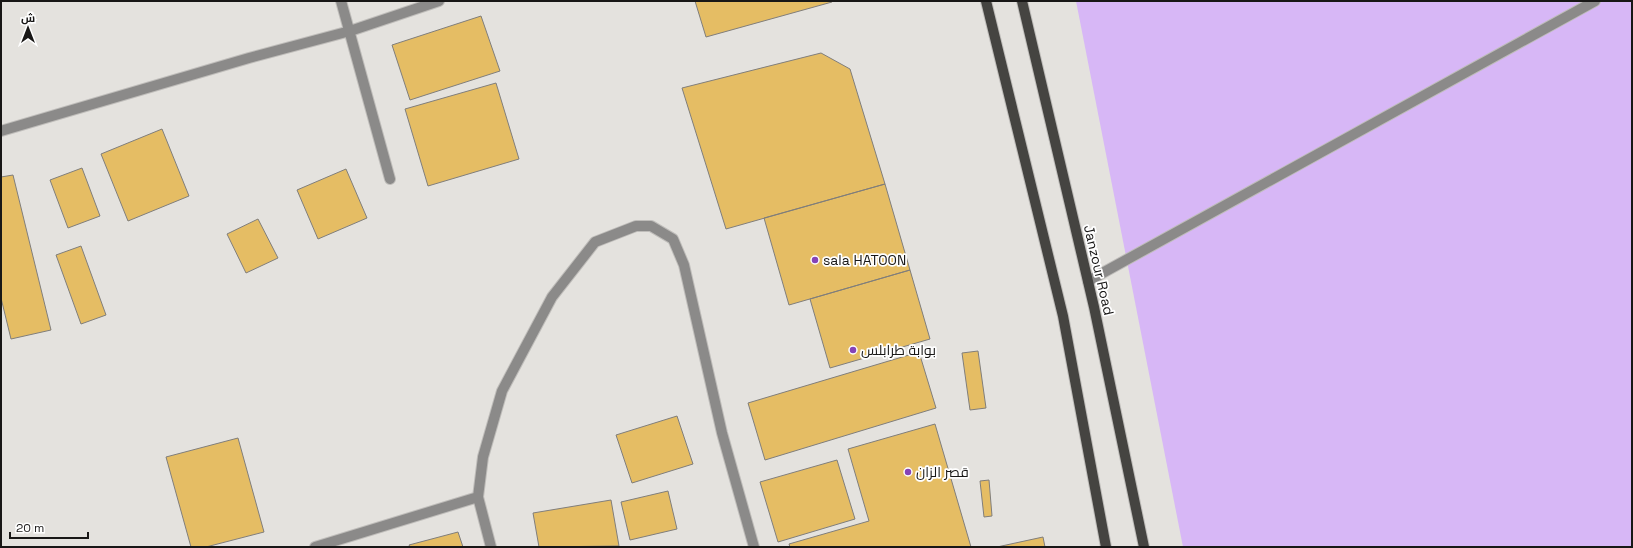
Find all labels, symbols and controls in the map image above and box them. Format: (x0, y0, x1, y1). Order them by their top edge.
north arrow (8, 8, 48, 48)
text: ش (21, 11, 35, 25)
street label: Janzour Road (1080, 223, 1118, 317)
place label: sala HATOON (823, 251, 906, 269)
marker: sala HATOON (810, 255, 820, 265)
place label: بوابة طرابلس (861, 341, 936, 359)
marker: بوابة طرابلس (848, 345, 858, 355)
place label: قصر الزان (916, 463, 969, 481)
marker: قصر الزان (903, 467, 913, 477)
scale bar (10, 514, 88, 540)
text: 20 m (16, 520, 44, 536)

